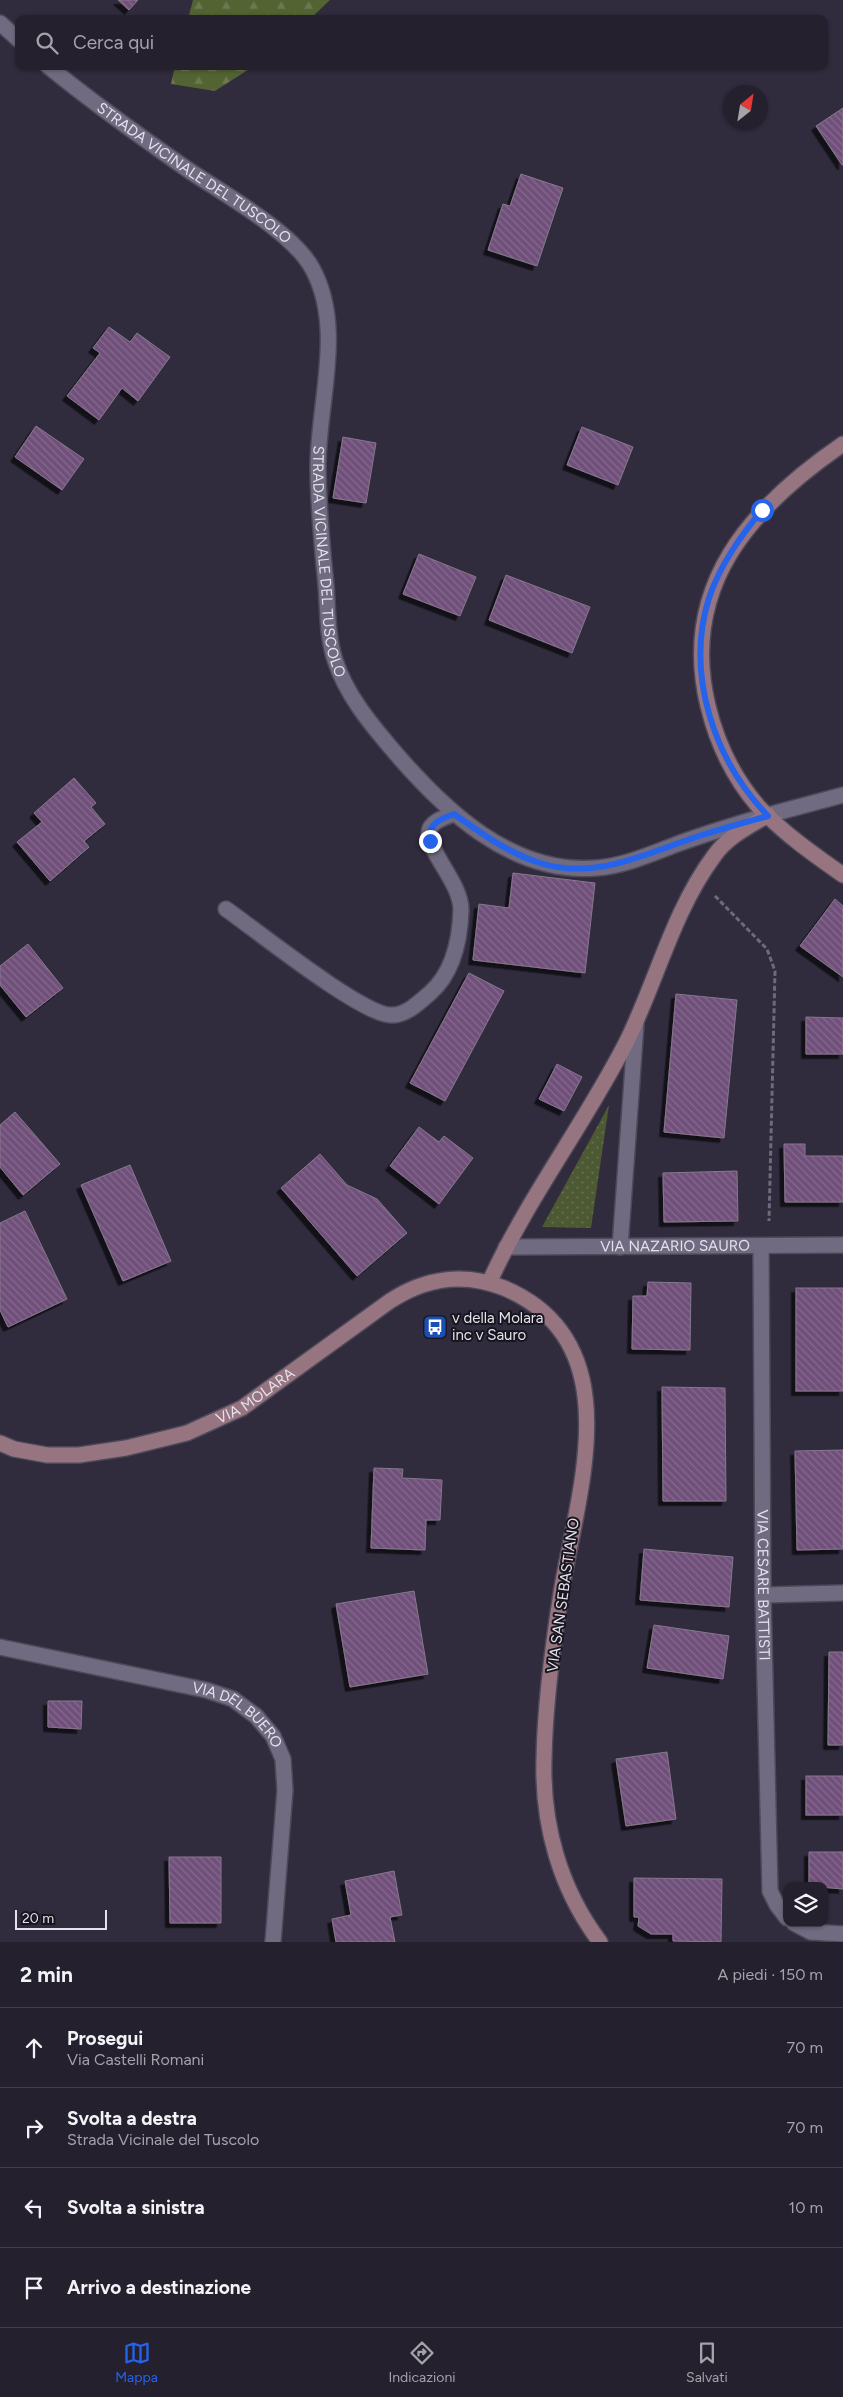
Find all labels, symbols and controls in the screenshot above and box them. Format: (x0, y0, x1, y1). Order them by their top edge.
search box (15, 15, 828, 70)
icon: search (33, 29, 61, 57)
text: Cerca qui (73, 31, 154, 54)
north arrow (723, 85, 768, 130)
street label: STRADA VICINALE DEL TUSCOLO (93, 98, 295, 247)
street label: STRADA VICINALE DEL TUSCOLO (309, 445, 350, 680)
route start (751, 499, 774, 522)
route end (419, 830, 442, 853)
street label: VIA NAZARIO SAURO (600, 1237, 750, 1255)
place label: v della Molara inc v Sauro (452, 1309, 544, 1344)
bus stop icon: v della Molara inc v Sauro (422, 1314, 448, 1340)
street label: VIA MOLARA (213, 1364, 298, 1428)
street label: VIA CESARE BATTISTI (754, 1510, 774, 1661)
street label: VIA SAN SEBASTIANO (543, 1517, 583, 1673)
street label: VIA DEL BUERO (191, 1678, 286, 1750)
map controls (783, 1882, 828, 1927)
button: layers (783, 1882, 828, 1927)
scale bar (15, 1907, 108, 1930)
text: 20 m (22, 1910, 54, 1927)
text: 2 min (20, 1962, 73, 1987)
text: A piedi · 150 m (718, 1965, 823, 1984)
text: Prosegui (67, 2027, 143, 2050)
icon: ahead (20, 2034, 48, 2062)
text: 70 m (787, 2038, 823, 2057)
text: Via Castelli Romani (67, 2050, 204, 2069)
text: Svolta a destra (67, 2107, 197, 2130)
icon: right (20, 2114, 48, 2142)
text: 70 m (787, 2118, 823, 2137)
text: Strada Vicinale del Tuscolo (67, 2130, 259, 2149)
icon: left (20, 2194, 48, 2222)
text: Svolta a sinistra (67, 2196, 205, 2219)
text: 10 m (789, 2198, 823, 2217)
icon: arrive (20, 2274, 48, 2302)
text: Arrivo a destinazione (67, 2276, 251, 2299)
tab: Mappa (115, 2339, 158, 2386)
tab: Indicazioni (388, 2339, 456, 2386)
tab: Salvati (686, 2339, 728, 2386)

